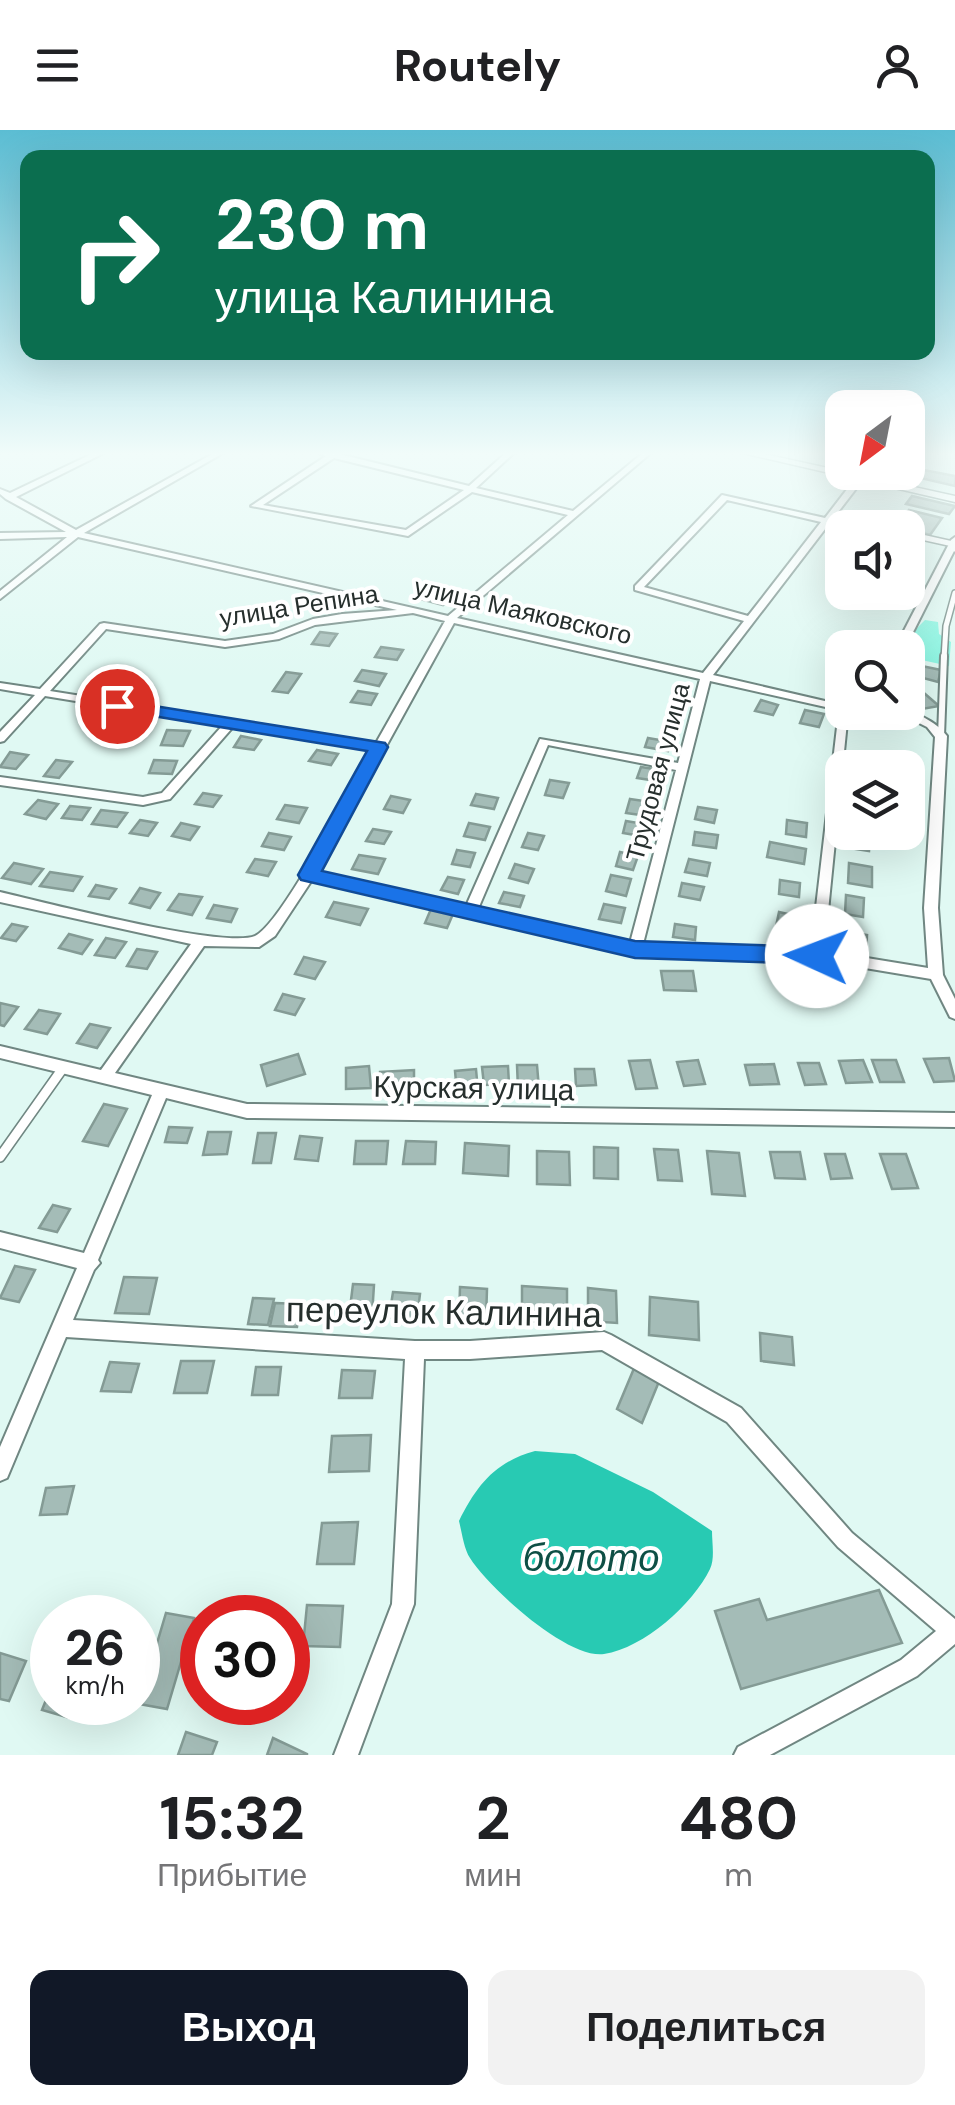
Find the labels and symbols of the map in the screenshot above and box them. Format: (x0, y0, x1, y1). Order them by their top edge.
north arrow (825, 390, 925, 490)
street label: улица Маяковского (411, 570, 635, 652)
street label: улица Репина (217, 577, 381, 635)
pin (75, 664, 160, 749)
street label: Трудовая улица (618, 679, 698, 865)
position arrow (765, 904, 869, 1008)
street label: Курская улица (373, 1067, 575, 1109)
street label: переулок Калинина (286, 1286, 603, 1338)
water label: болото (523, 1533, 659, 1583)
speed limit sign: 30 (180, 1595, 310, 1725)

